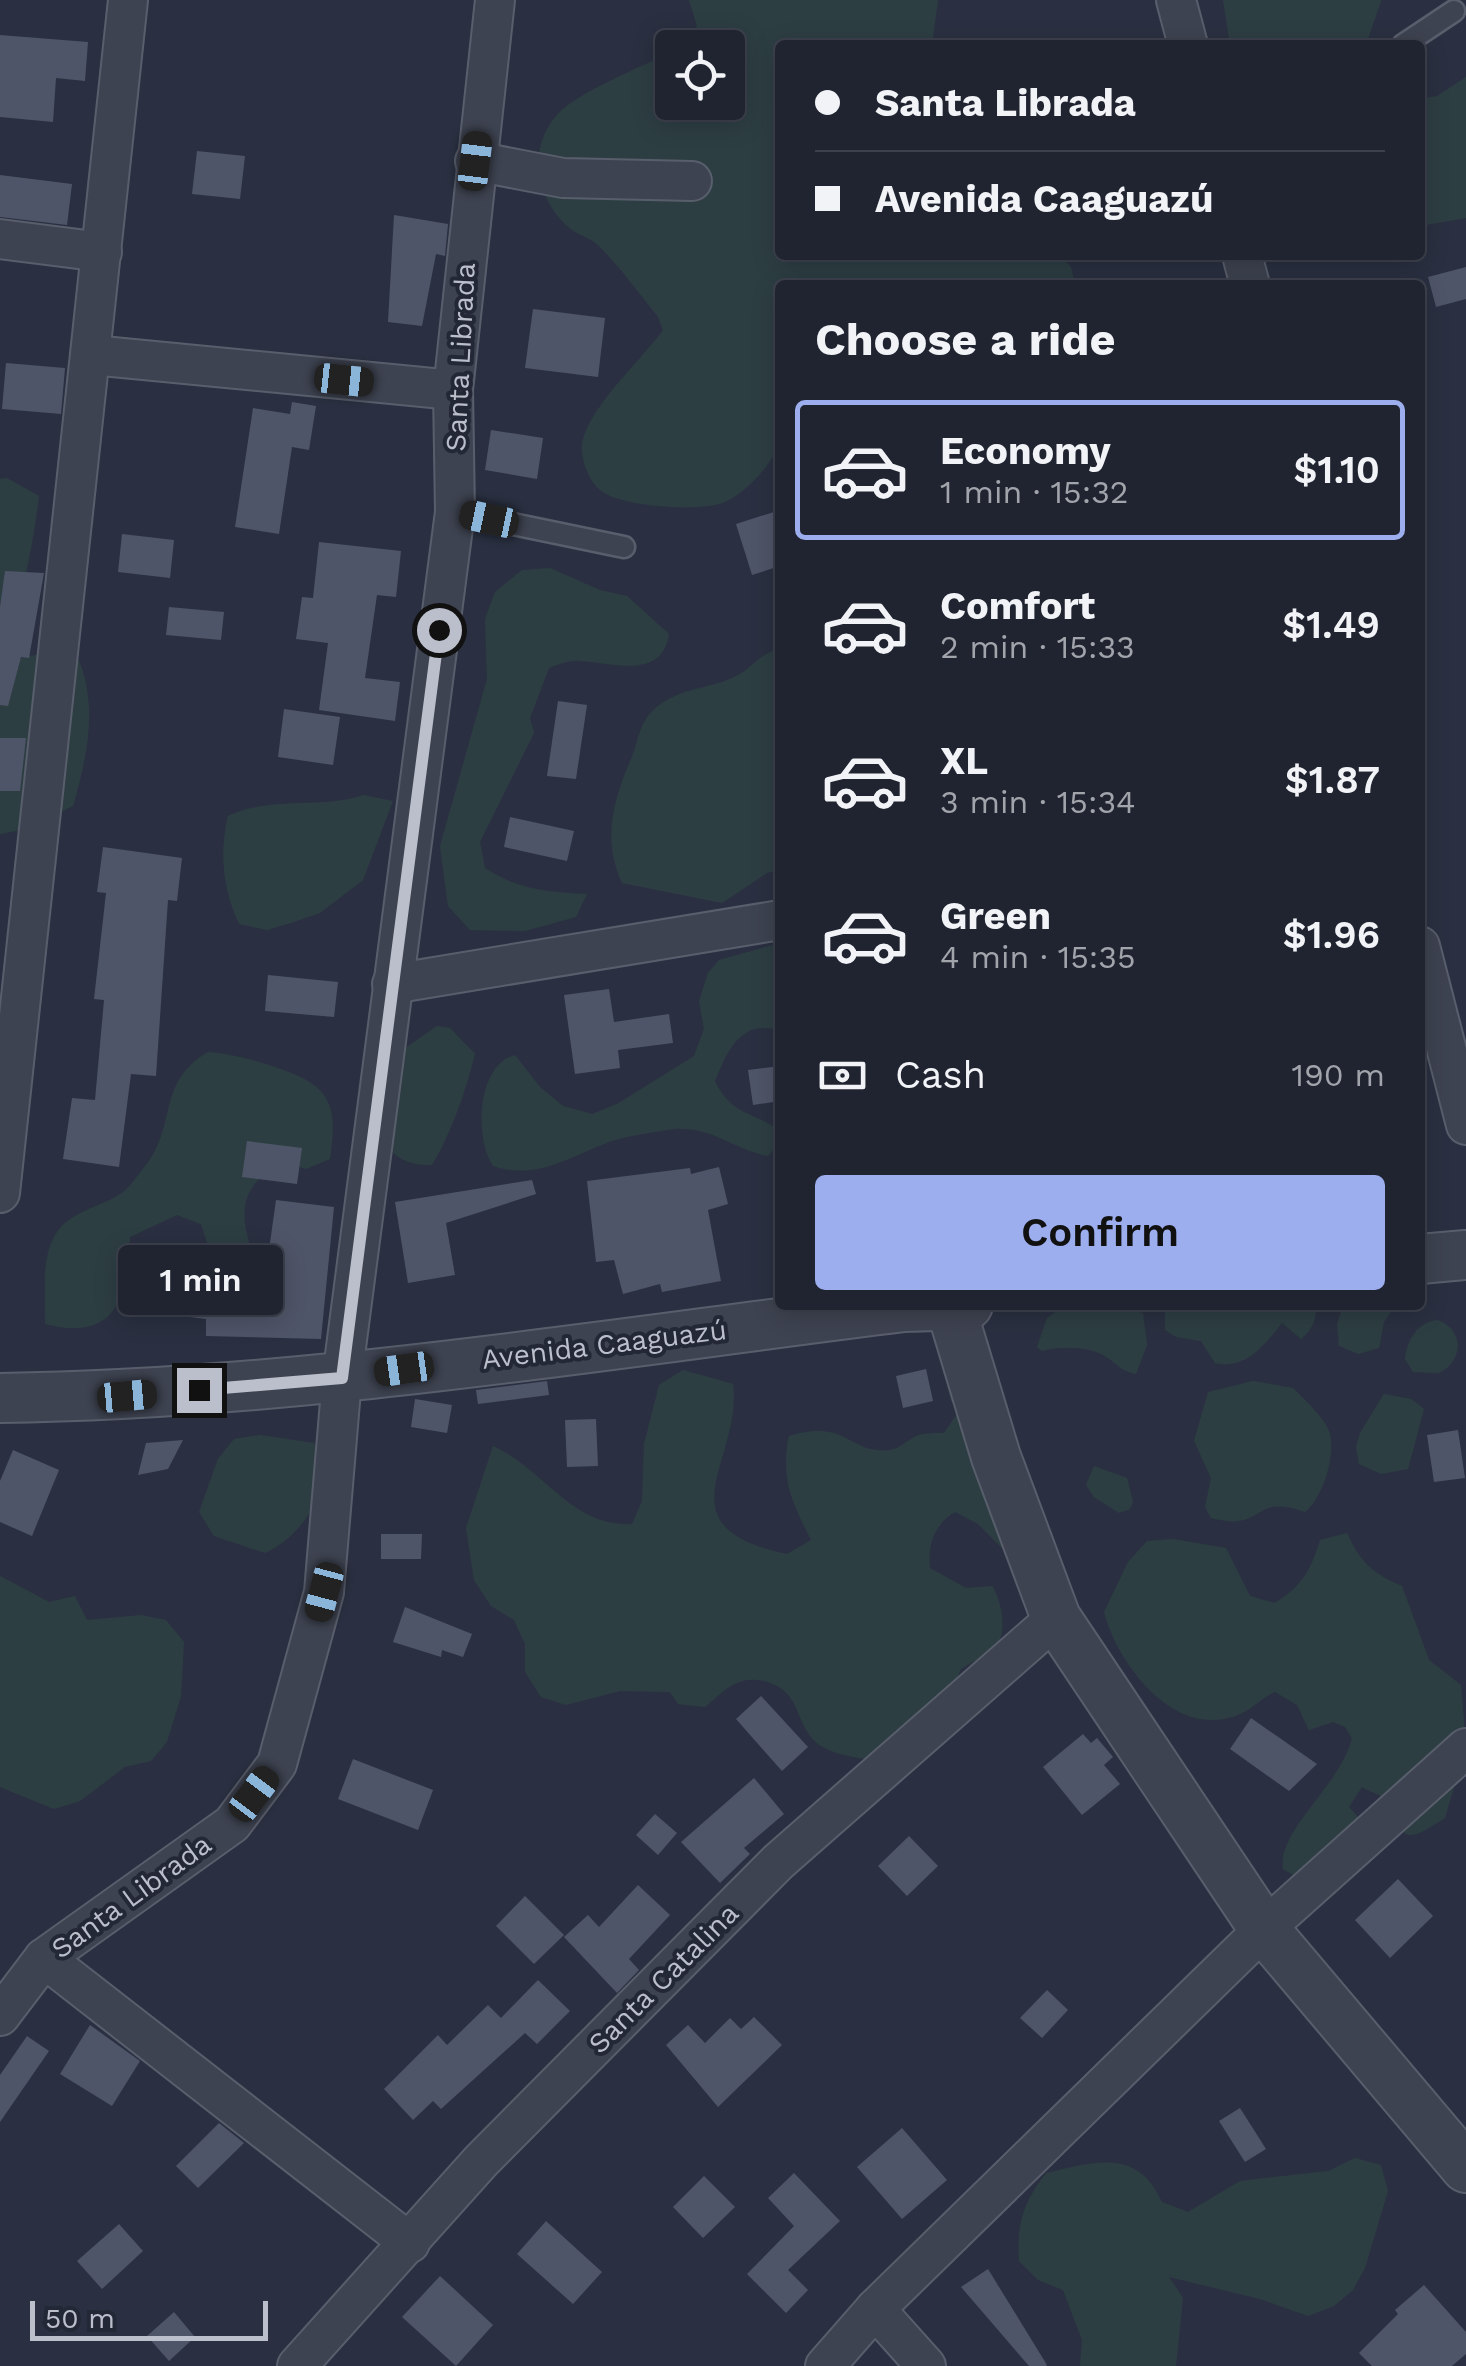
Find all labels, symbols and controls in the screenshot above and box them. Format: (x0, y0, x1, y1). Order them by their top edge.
map controls (655, 30, 745, 120)
button: locate (655, 30, 745, 120)
text: Santa Librada (875, 81, 1136, 125)
car (456, 129, 494, 193)
text: Avenida Caaguazú (875, 177, 1214, 221)
street label: Santa Librada (439, 262, 482, 452)
text: Choose a ride (815, 313, 1115, 366)
car (313, 362, 375, 398)
icon: car (820, 425, 910, 515)
text: Economy (940, 429, 1111, 473)
text: $1.10 (1294, 448, 1380, 492)
text: 1 min · 15:32 (940, 473, 1129, 511)
car (457, 498, 521, 540)
icon: car (820, 580, 910, 670)
text: Comfort (940, 584, 1095, 628)
text: $1.49 (1282, 603, 1380, 647)
route start (417, 608, 462, 653)
text: 2 min · 15:33 (940, 628, 1135, 666)
icon: car (820, 735, 910, 825)
text: XL (940, 739, 988, 783)
text: $1.87 (1285, 758, 1380, 802)
text: 3 min · 15:34 (940, 783, 1136, 821)
icon: car (820, 890, 910, 980)
text: Green (940, 894, 1051, 938)
text: $1.96 (1283, 913, 1380, 957)
text: 4 min · 15:35 (940, 938, 1136, 976)
icon: cash (815, 1048, 870, 1103)
text: Cash (895, 1053, 986, 1097)
text: 190 m (1291, 1056, 1385, 1094)
button: Confirm (815, 1175, 1385, 1290)
callout: 1 min (116, 1245, 282, 1315)
text: 1 min (159, 1261, 242, 1299)
street label: Avenida Caaguazú (480, 1313, 728, 1376)
car (372, 1350, 436, 1388)
route end (177, 1368, 222, 1413)
car (96, 1378, 158, 1414)
car (302, 1559, 346, 1625)
car (224, 1761, 284, 1827)
street label: Santa Librada (45, 1827, 218, 1965)
street label: Santa Catalina (582, 1896, 745, 2060)
scale bar (30, 2296, 268, 2340)
text: 50 m (45, 2302, 115, 2335)

